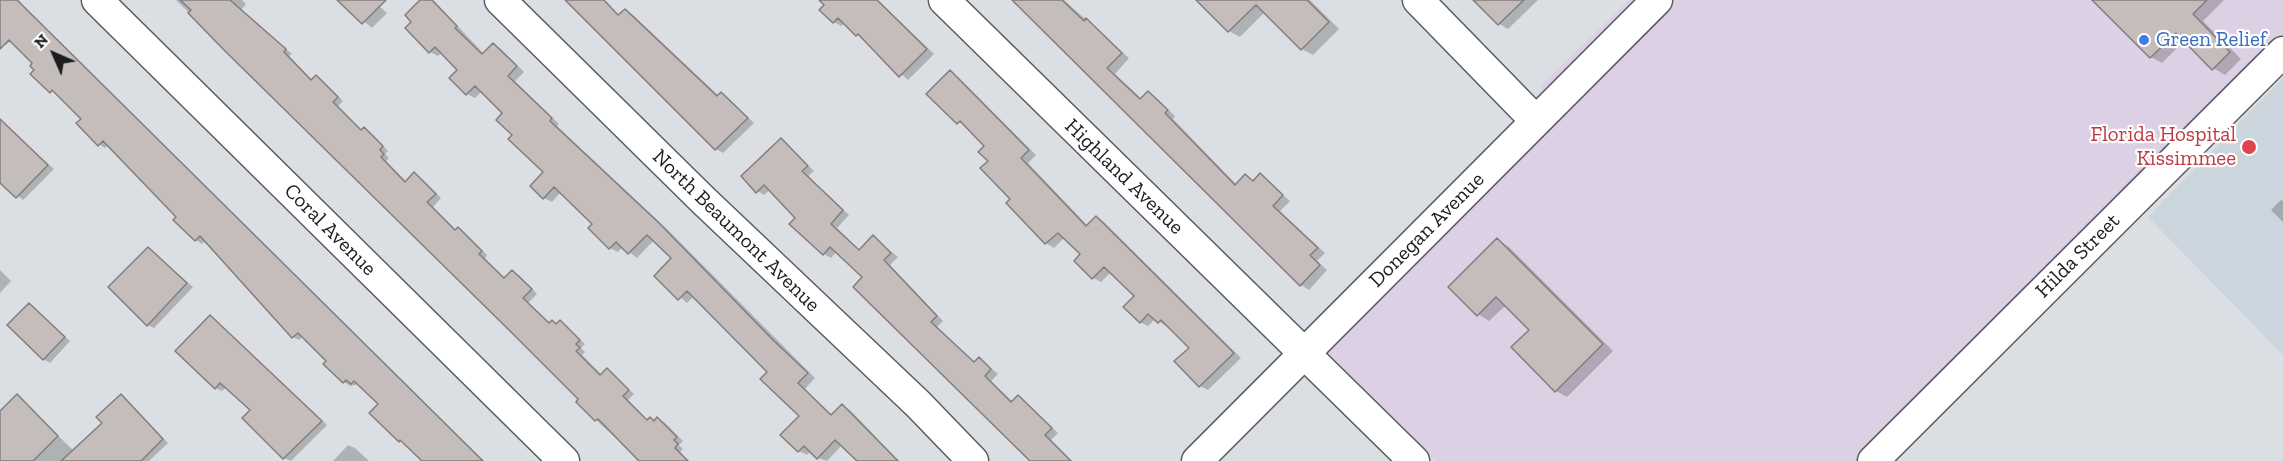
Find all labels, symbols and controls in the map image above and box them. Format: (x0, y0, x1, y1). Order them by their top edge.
north arrow (24, 24, 84, 84)
place label: Green Relief (2156, 27, 2266, 53)
text: N (30, 30, 52, 52)
marker: Green Relief (2137, 33, 2151, 47)
street label: Highland Avenue (1059, 114, 1189, 240)
place label: Florida Hospital Kissimmee (2090, 122, 2236, 172)
marker: Florida Hospital Kissimmee (2240, 138, 2258, 156)
street label: North Beaumont Avenue (647, 144, 825, 318)
street label: Donegan Avenue (1364, 167, 1490, 293)
street label: Coral Avenue (279, 179, 381, 281)
street label: Hilda Street (2031, 209, 2125, 303)

